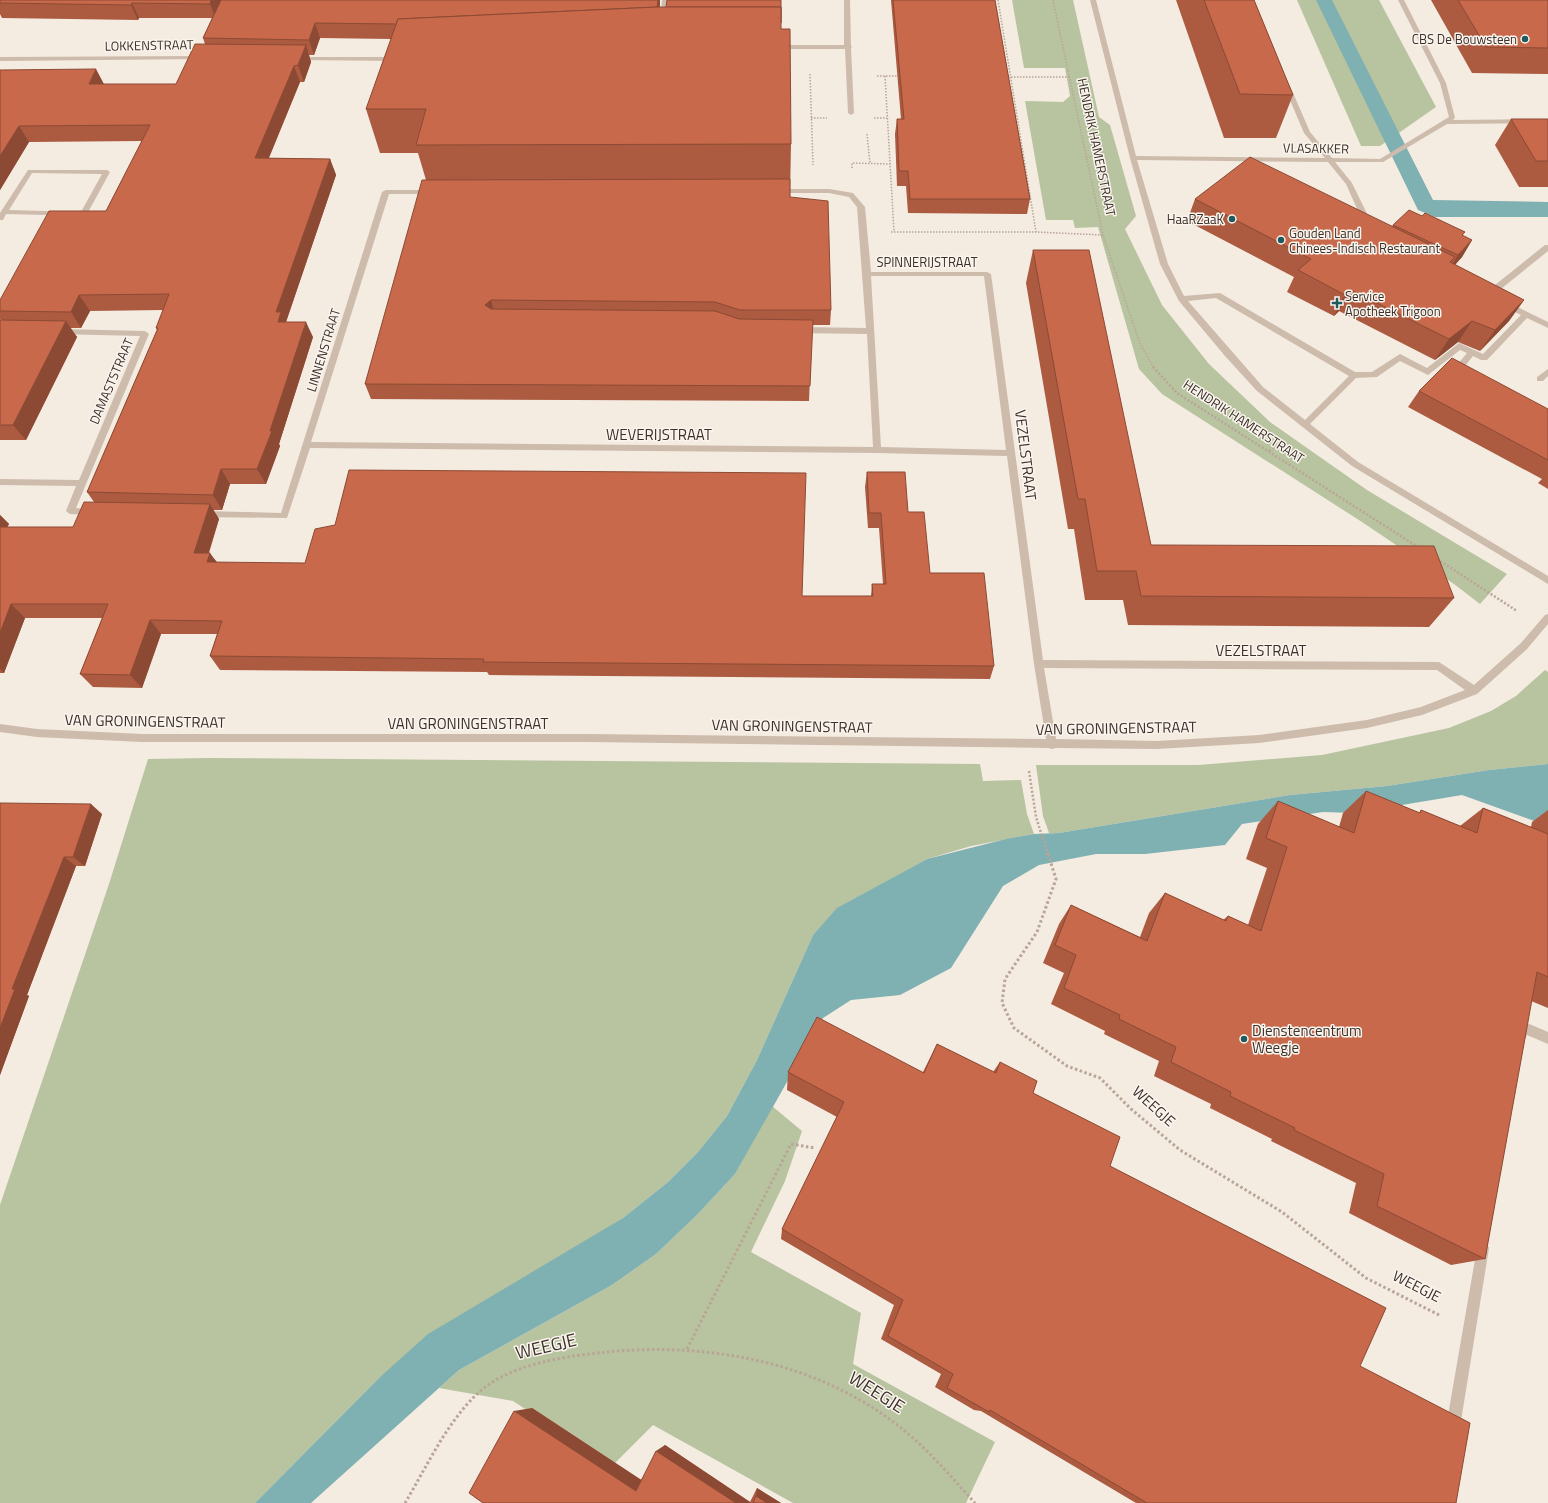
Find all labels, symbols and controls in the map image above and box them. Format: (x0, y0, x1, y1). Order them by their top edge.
place label: CBS De Bouwsteen (1412, 29, 1517, 49)
street label: LOKKENSTRAAT (104, 34, 194, 56)
marker: CBS De Bouwsteen (1520, 34, 1530, 44)
street label: HENDRIK HAMERSTRAAT (1073, 76, 1121, 218)
street label: VLASAKKER (1283, 137, 1349, 159)
place label: HaaRZaaK (1167, 209, 1225, 229)
marker: HaaRZaaK (1227, 214, 1237, 224)
place label: Gouden Land Chinees-Indisch Restaurant (1289, 223, 1441, 258)
marker: Gouden Land Chinees-Indisch Restaurant (1276, 235, 1286, 245)
street label: SPINNERIJSTRAAT (876, 252, 978, 272)
place label: Service Apotheek Trigoon (1345, 286, 1441, 321)
marker: Service Apotheek Trigoon (1332, 298, 1342, 308)
street label: LINNENSTRAAT (301, 306, 345, 394)
street label: DAMASTSTRAAT (84, 335, 138, 427)
street label: HENDRIK HAMERSTRAAT (1180, 374, 1309, 468)
street label: VEZELSTRAAT (1009, 409, 1043, 502)
street label: WEVERIJSTRAAT (606, 423, 712, 446)
street label: VEZELSTRAAT (1216, 639, 1306, 662)
street label: VAN GRONINGENSTRAAT (64, 708, 226, 734)
street label: VAN GRONINGENSTRAAT (388, 712, 549, 735)
street label: VAN GRONINGENSTRAAT (711, 713, 873, 739)
street label: VAN GRONINGENSTRAAT (1035, 715, 1197, 741)
place label: Dienstencentrum Weegje (1252, 1019, 1361, 1059)
marker: Dienstencentrum Weegje (1239, 1034, 1249, 1044)
street label: WEEGJE (1127, 1080, 1181, 1132)
street label: WEEGJE (1389, 1264, 1445, 1308)
street label: WEEGJE (513, 1326, 579, 1366)
street label: WEEGJE (844, 1364, 910, 1420)

